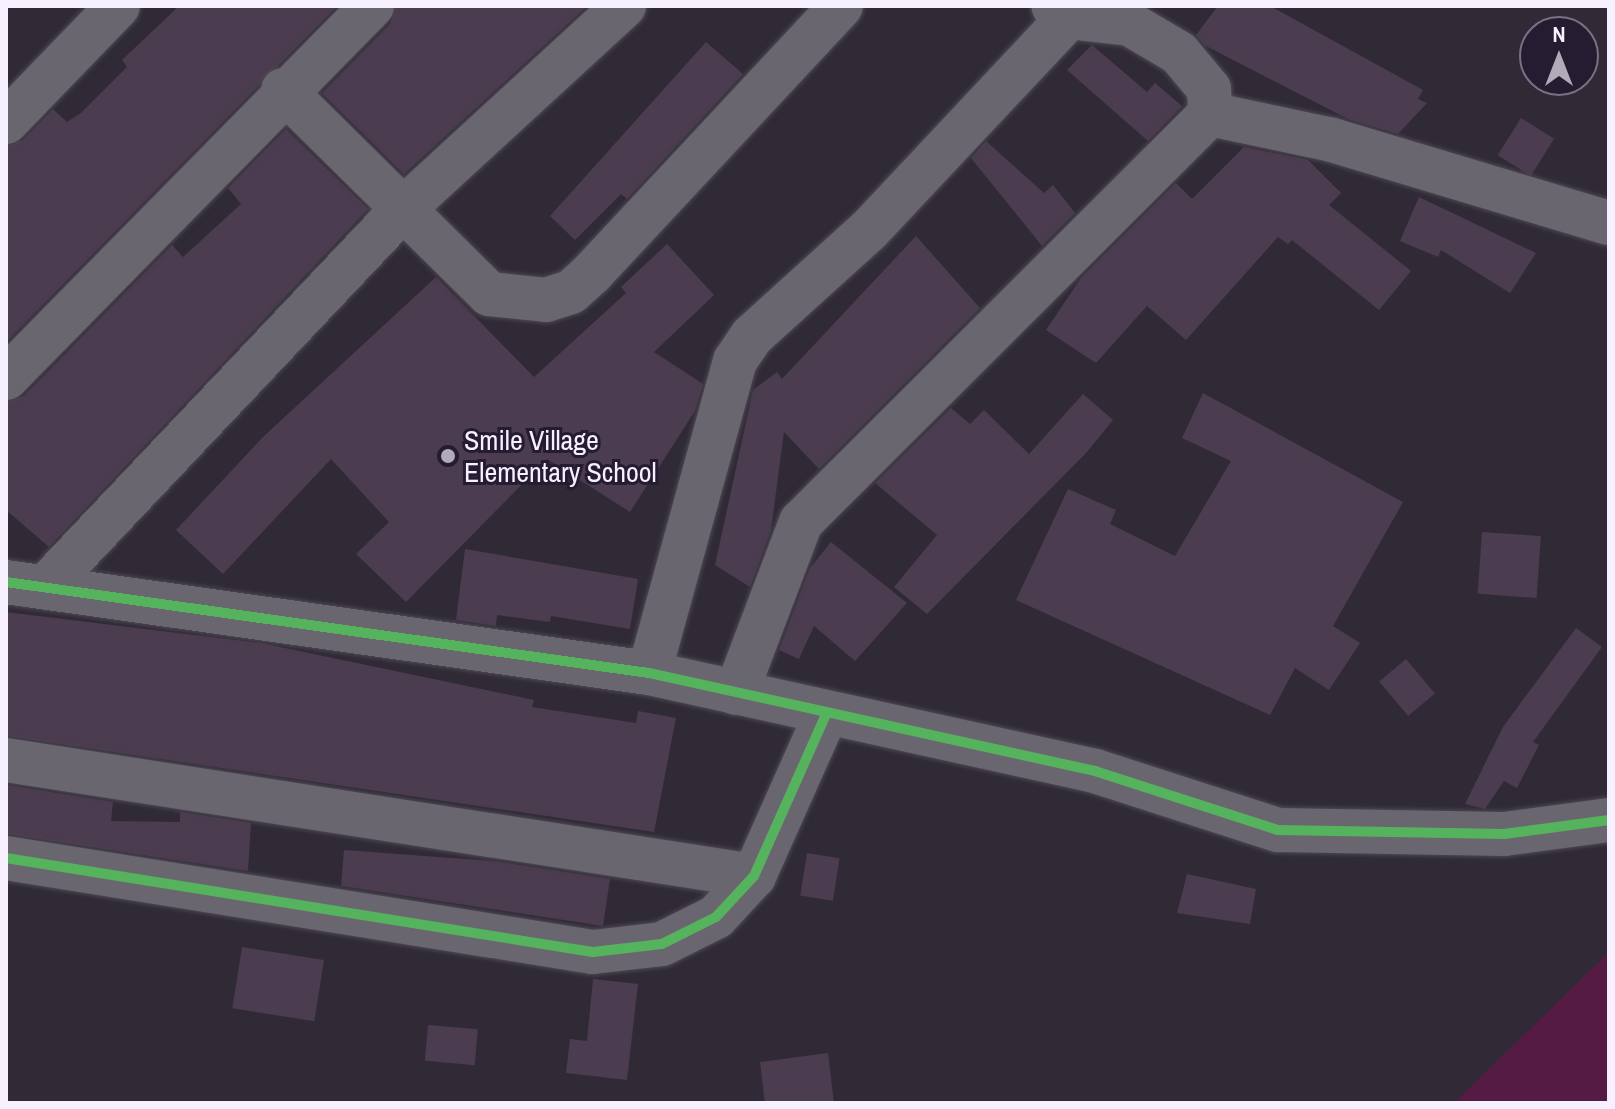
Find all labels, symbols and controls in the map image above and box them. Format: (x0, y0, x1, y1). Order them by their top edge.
north arrow (1519, 16, 1599, 96)
text: N (1552, 19, 1566, 49)
place label: Smile Village Elementary School (464, 423, 657, 489)
marker: Smile Village Elementary School (439, 447, 457, 465)

